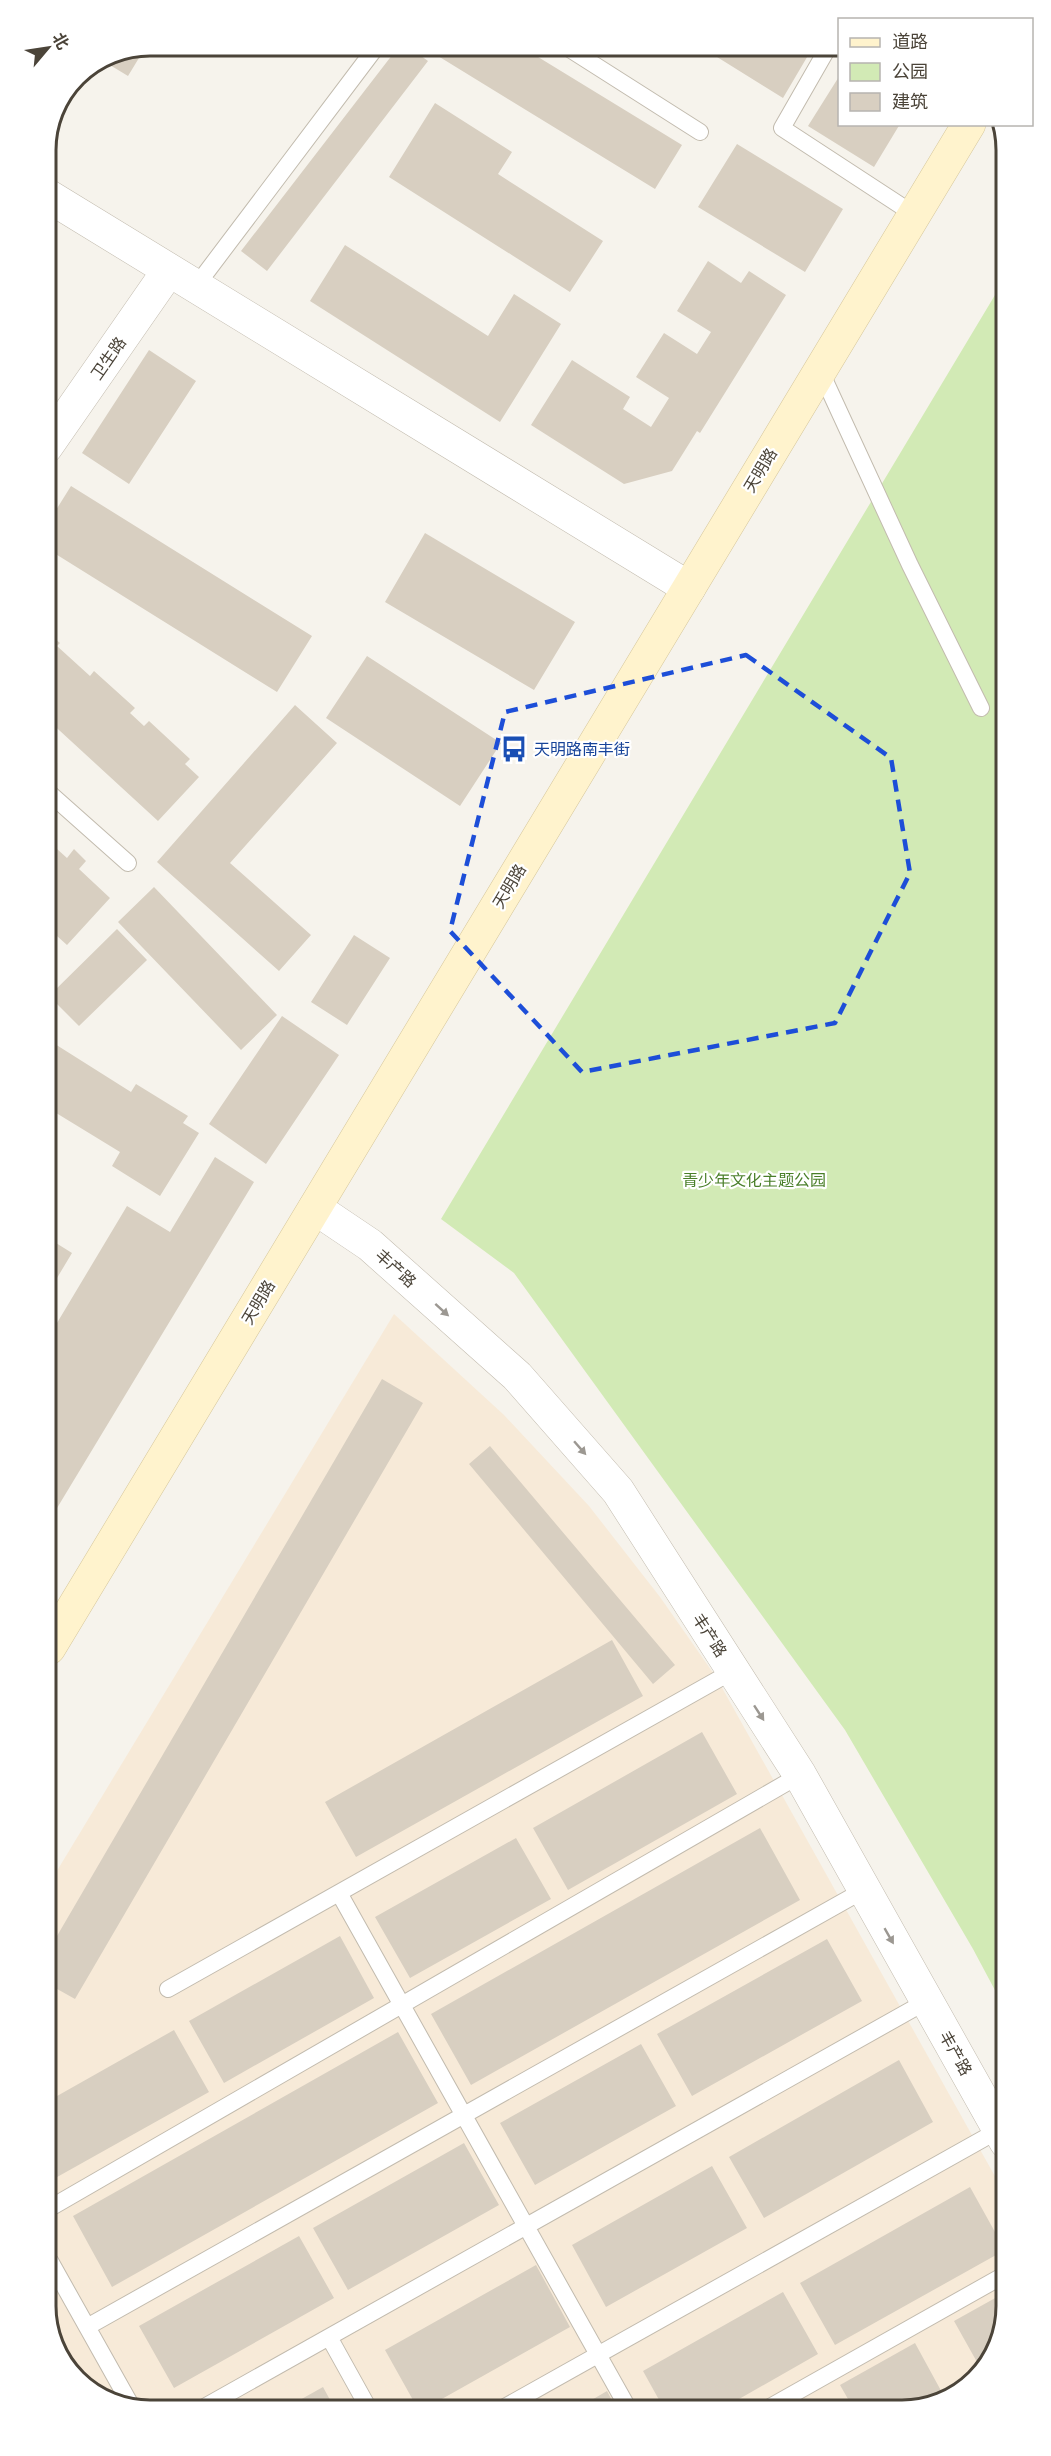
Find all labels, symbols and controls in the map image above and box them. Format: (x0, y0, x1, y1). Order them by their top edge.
north arrow (18, 18, 78, 78)
legend (838, 18, 1033, 126)
text: 北 (47, 28, 75, 54)
text: 道路 (892, 28, 928, 55)
text: 公园 (892, 58, 928, 85)
text: 建筑 (892, 88, 928, 115)
street label: 卫生路 (84, 331, 132, 385)
street label: 天明路 (737, 443, 783, 497)
bus stop icon: 天明路南丰街 (499, 734, 529, 764)
place label: 天明路南丰街 (534, 737, 630, 761)
street label: 天明路 (486, 859, 532, 913)
park label: 青少年文化主题公园 (682, 1168, 826, 1192)
street label: 丰产路 (370, 1243, 422, 1293)
street label: 天明路 (235, 1275, 281, 1329)
one-way arrow (435, 1303, 450, 1317)
one-way arrow (573, 1440, 586, 1456)
street label: 丰产路 (687, 1608, 733, 1662)
one-way arrow (754, 1705, 765, 1721)
one-way arrow (884, 1928, 894, 1945)
street label: 丰产路 (934, 2026, 978, 2080)

